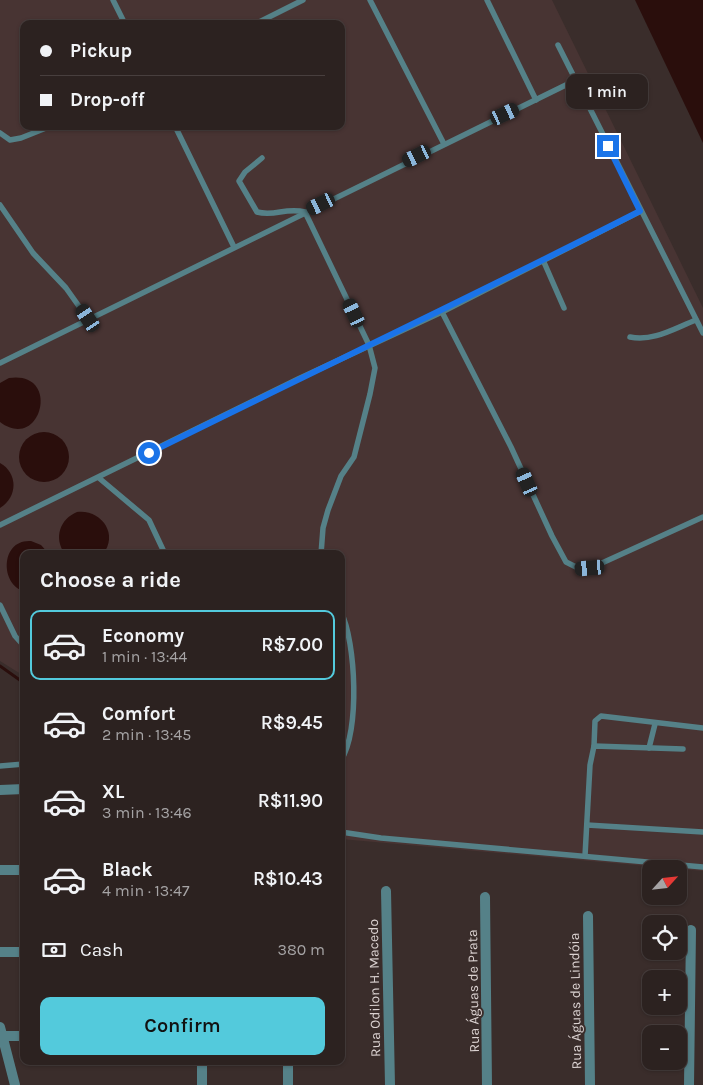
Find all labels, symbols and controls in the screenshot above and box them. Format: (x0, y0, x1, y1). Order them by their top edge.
text: Pickup (70, 40, 132, 62)
callout: 1 min (567, 74, 649, 108)
text: 1 min (587, 82, 627, 101)
text: Drop-off (70, 89, 145, 111)
car (488, 101, 521, 127)
route end (597, 135, 619, 157)
car (400, 143, 433, 169)
car (304, 191, 337, 217)
car (340, 296, 367, 330)
car (73, 301, 102, 335)
route start (138, 442, 160, 464)
car (514, 465, 539, 499)
car (574, 559, 605, 577)
text: Choose a ride (40, 567, 181, 593)
icon: car (42, 623, 87, 668)
text: Economy (102, 625, 184, 647)
text: R$7.00 (261, 634, 323, 656)
text: 1 min · 13:44 (102, 647, 187, 666)
icon: car (42, 701, 87, 746)
text: Comfort (102, 703, 176, 725)
text: R$9.45 (261, 712, 323, 734)
text: 2 min · 13:45 (102, 725, 191, 744)
icon: car (42, 779, 87, 824)
text: XL (102, 781, 124, 803)
text: R$11.90 (258, 790, 323, 812)
text: 3 min · 13:46 (102, 803, 192, 822)
icon: car (42, 857, 87, 902)
text: Black (102, 859, 153, 881)
north arrow (642, 860, 688, 905)
map controls (642, 860, 687, 1070)
text: R$10.43 (253, 868, 323, 890)
text: 4 min · 13:47 (102, 881, 189, 900)
button: locate (642, 915, 687, 960)
street label: Rua Odilon H. Macedo (365, 919, 384, 1057)
street label: Rua Águas de Prata (463, 929, 483, 1053)
street label: Rua Águas de Lindóia (565, 933, 585, 1069)
icon: cash (40, 936, 68, 964)
text: Cash (80, 939, 124, 961)
text: 380 m (277, 940, 325, 959)
button: + (642, 970, 687, 1015)
button: Confirm (40, 997, 325, 1055)
button: − (642, 1025, 687, 1070)

